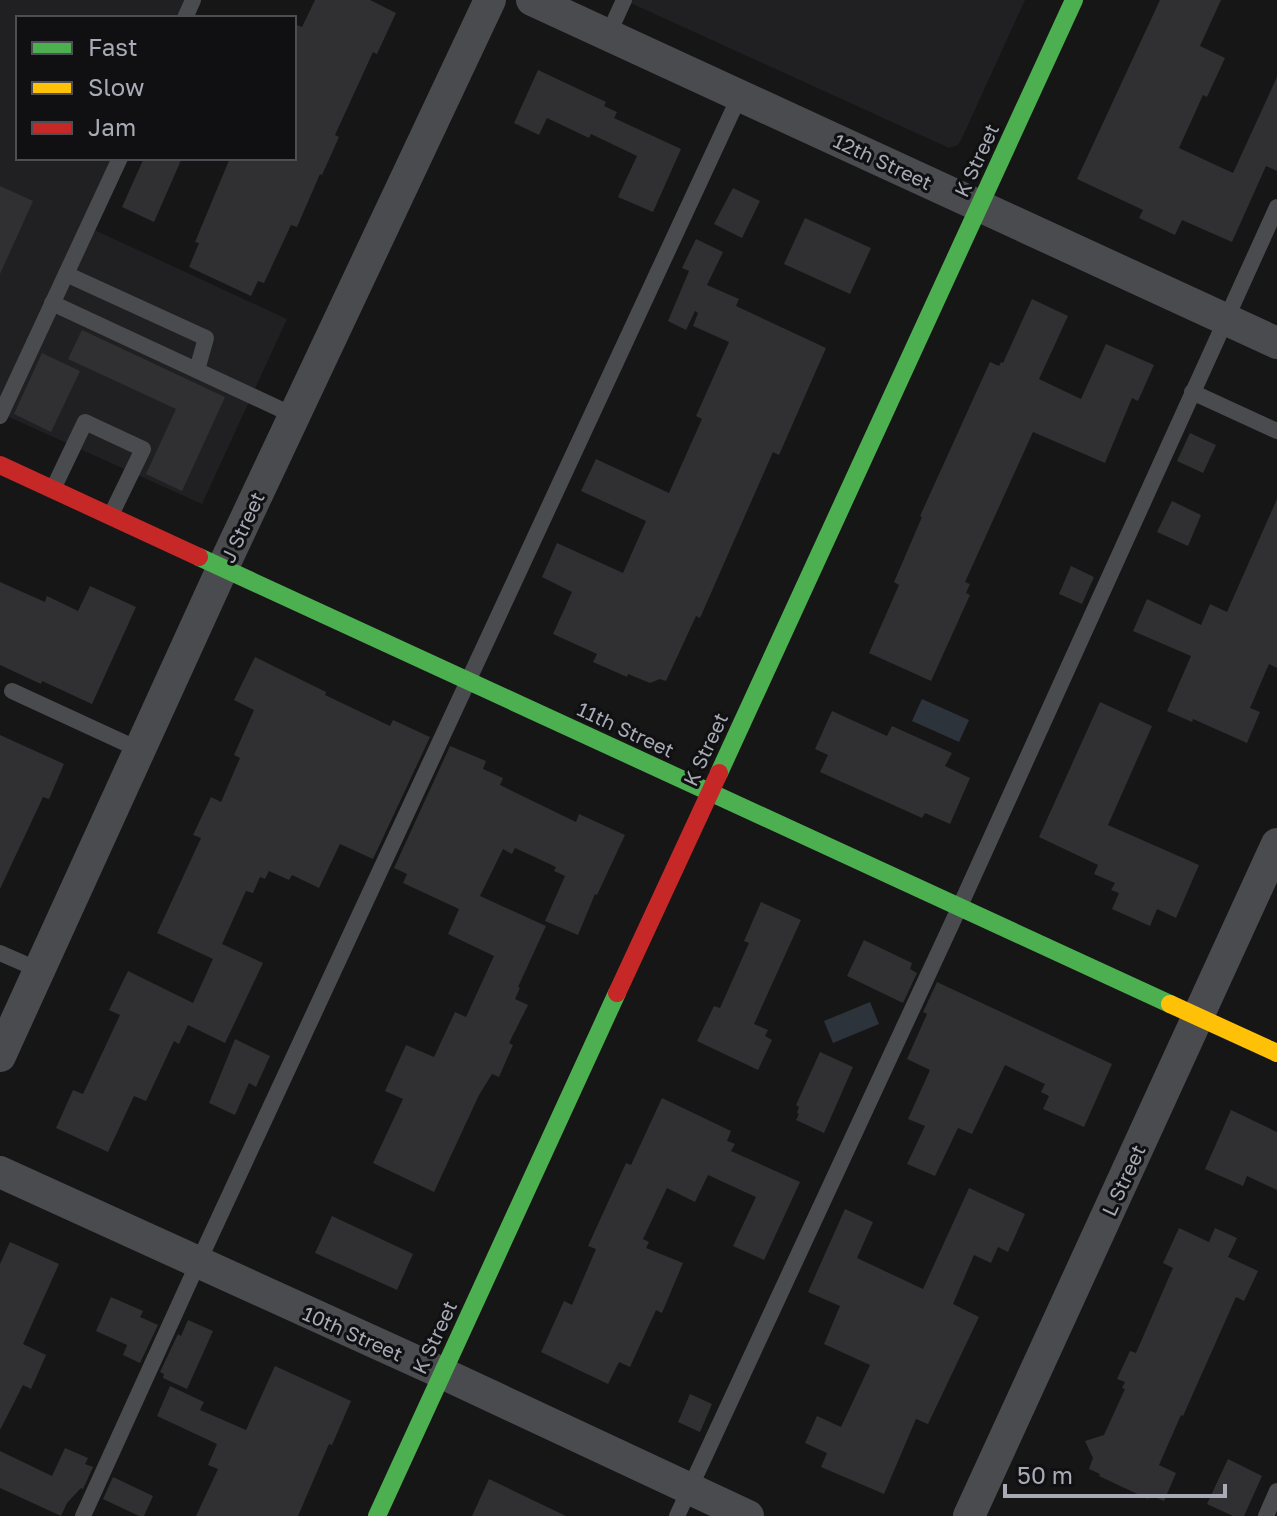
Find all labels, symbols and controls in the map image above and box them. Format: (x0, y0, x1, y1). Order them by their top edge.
legend (16, 16, 296, 160)
text: Fast (88, 32, 138, 61)
text: Slow (88, 72, 144, 101)
text: Jam (88, 112, 136, 141)
street label: K Street (949, 120, 1003, 200)
street label: 12th Street (830, 128, 936, 194)
street label: J Street (215, 488, 269, 566)
street label: 11th Street (574, 696, 678, 762)
street label: K Street (678, 709, 732, 789)
street label: L Street (1096, 1141, 1150, 1219)
street label: K Street (407, 1297, 461, 1377)
street label: 10th Street (299, 1300, 407, 1366)
scale bar (1005, 1448, 1225, 1498)
text: 50 m (1017, 1460, 1073, 1489)

